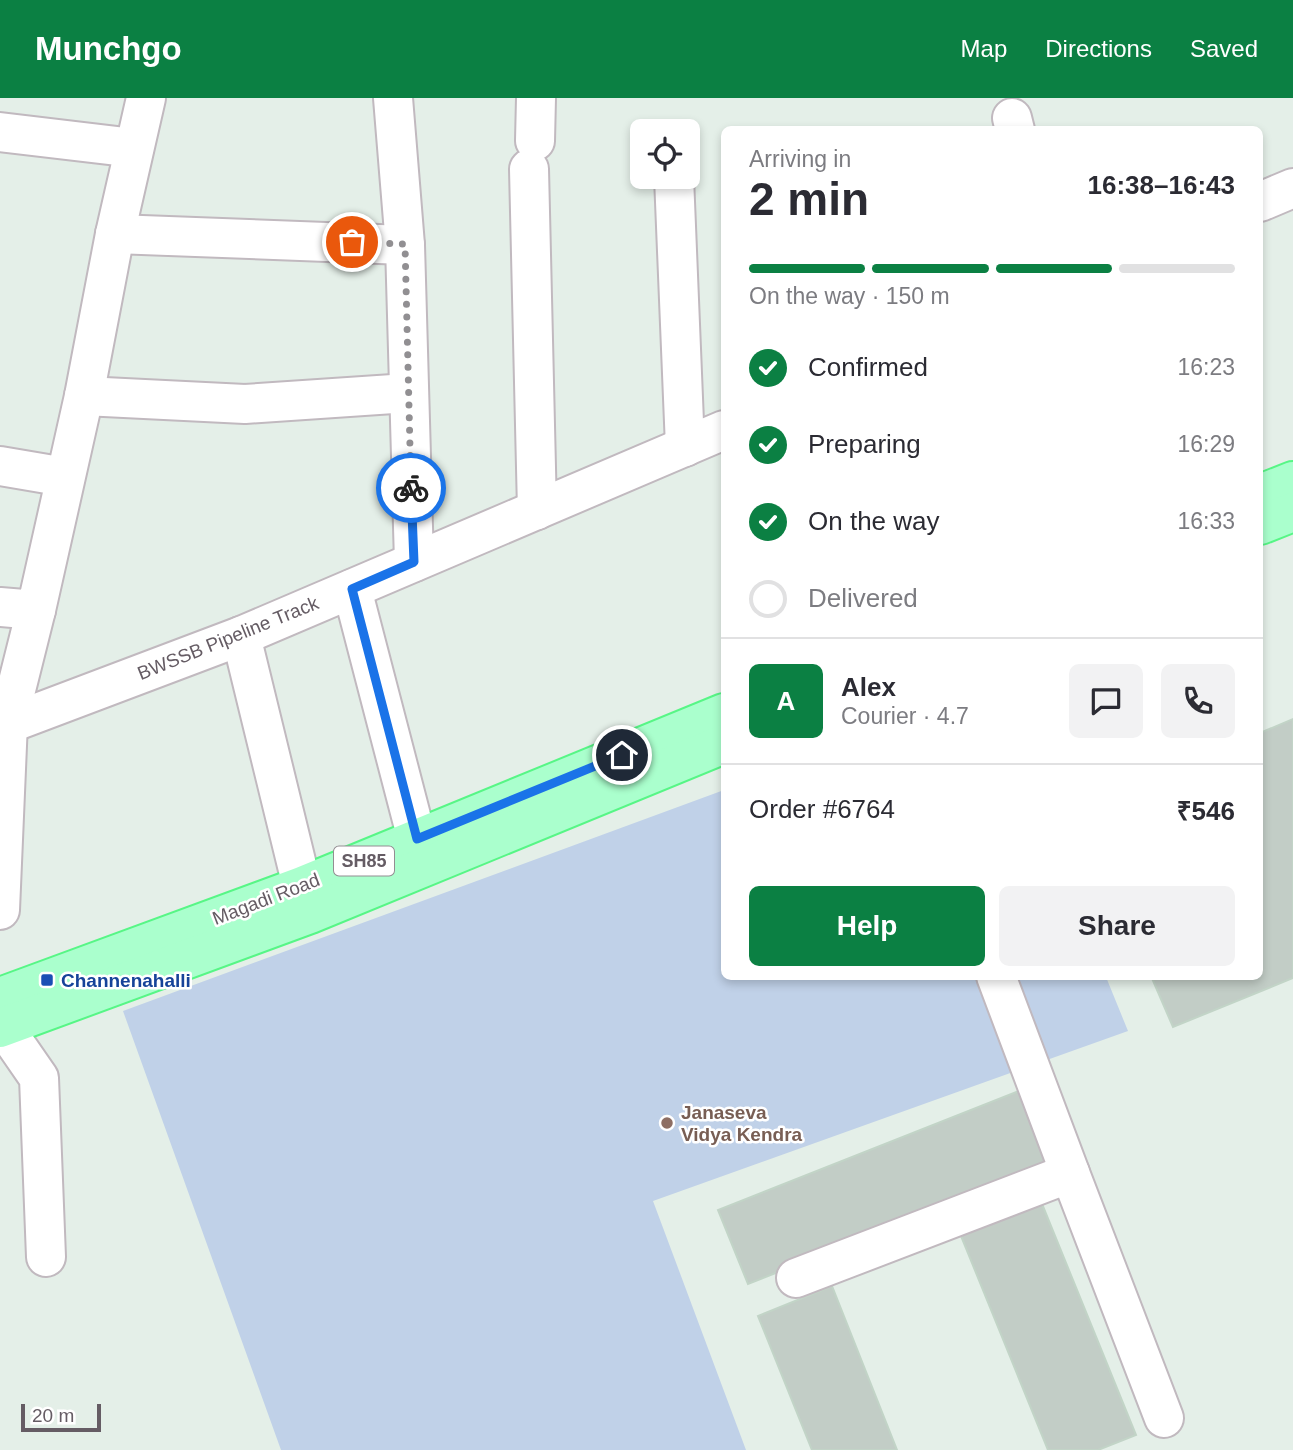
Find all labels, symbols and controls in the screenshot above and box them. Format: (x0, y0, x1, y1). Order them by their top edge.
text: Munchgo (35, 30, 182, 67)
text: Map (961, 35, 1007, 62)
text: Directions (1045, 35, 1152, 62)
text: Saved (1190, 35, 1258, 62)
map controls (630, 119, 700, 189)
button: locate (630, 119, 700, 189)
text: Arriving in (749, 146, 851, 172)
text: 16:38–16:43 (1088, 170, 1235, 200)
text: 2 min (749, 173, 869, 225)
pin (322, 212, 382, 272)
icon: bag (333, 223, 371, 261)
text: On the way · 150 m (749, 283, 950, 309)
icon: check (749, 349, 787, 387)
text: Confirmed (808, 352, 928, 382)
text: 16:23 (1177, 354, 1235, 380)
icon: check (749, 426, 787, 464)
text: Preparing (808, 429, 921, 459)
text: 16:29 (1177, 431, 1235, 457)
courier (376, 453, 446, 523)
icon: bike (392, 469, 430, 507)
icon: check (749, 503, 787, 541)
text: On the way (808, 506, 940, 536)
text: 16:33 (1177, 508, 1235, 534)
text: Delivered (808, 583, 918, 613)
street label: BWSSB Pipeline Track (134, 592, 322, 684)
button: chat (1069, 664, 1143, 738)
button: phone (1161, 664, 1235, 738)
text: Alex (841, 672, 896, 702)
text: A (777, 686, 795, 716)
text: Courier · 4.7 (841, 703, 969, 729)
pin (592, 725, 652, 785)
icon: home (603, 736, 641, 774)
text: Order #6764 (749, 794, 895, 824)
text: ₹546 (1177, 796, 1235, 826)
road number: SH85 (334, 846, 394, 876)
street label: Magadi Road (209, 869, 323, 929)
button: Help (749, 886, 985, 966)
button: Share (999, 886, 1235, 966)
place label: Channenahalli (61, 970, 191, 991)
marker: Channenahalli (39, 972, 55, 988)
place label: Janaseva Vidya Kendra (681, 1102, 803, 1145)
marker: Janaseva Vidya Kendra (659, 1115, 675, 1131)
scale bar (21, 1401, 102, 1433)
text: 20 m (32, 1405, 74, 1426)

